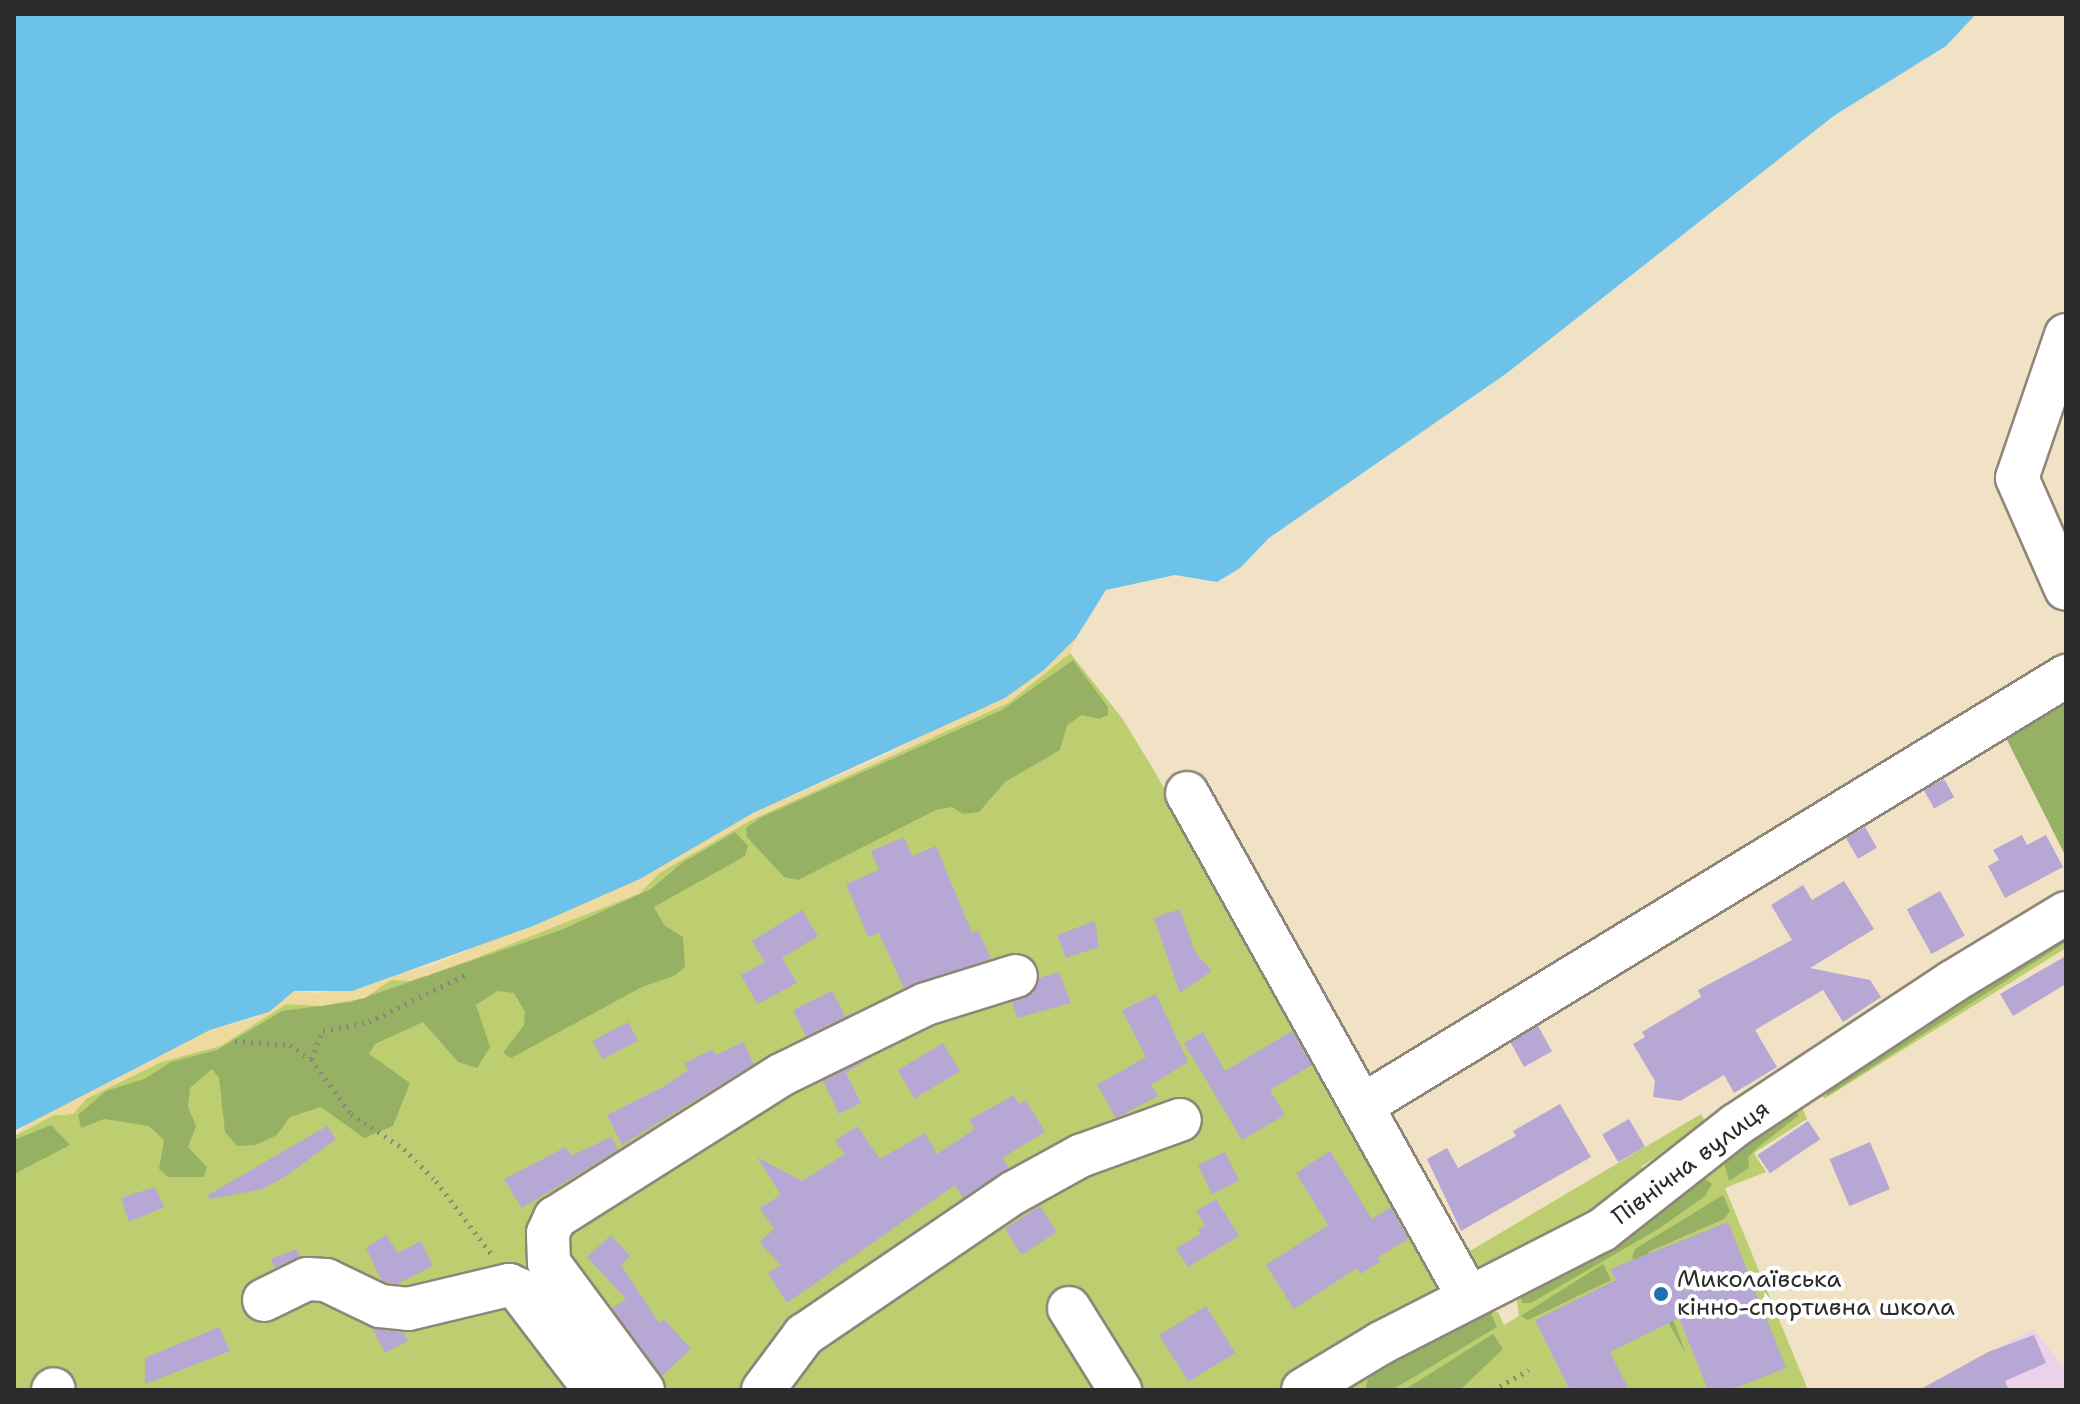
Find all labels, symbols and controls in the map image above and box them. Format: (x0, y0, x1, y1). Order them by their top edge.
street label: Північна вулиця (1607, 1095, 1775, 1231)
place label: Миколаївська кінно-спортивна школа (1677, 1266, 1955, 1322)
marker: Миколаївська кінно-спортивна школа (1652, 1285, 1670, 1303)

